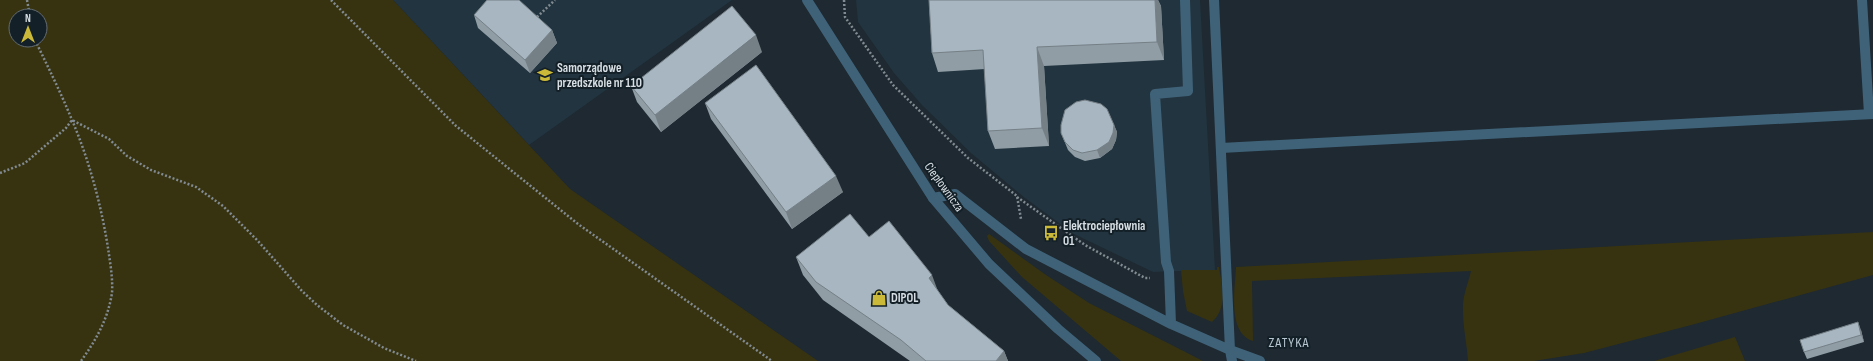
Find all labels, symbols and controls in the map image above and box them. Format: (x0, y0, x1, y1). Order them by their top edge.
north arrow (8, 8, 48, 48)
text: N (25, 12, 31, 25)
place label: Samorządowe przedszkole nr 110 (557, 60, 642, 91)
school or university icon: Samorządowe przedszkole nr 110 (536, 66, 554, 84)
street label: Ciepłownicza (921, 159, 967, 215)
place label: Elektrociepłownia 01 (1063, 218, 1145, 249)
bus stop icon: Elektrociepłownia 01 (1042, 224, 1060, 242)
shop icon: DIPOL (870, 289, 888, 307)
place label: DIPOL (891, 290, 918, 306)
district label: ZATYKA (1268, 334, 1310, 351)

